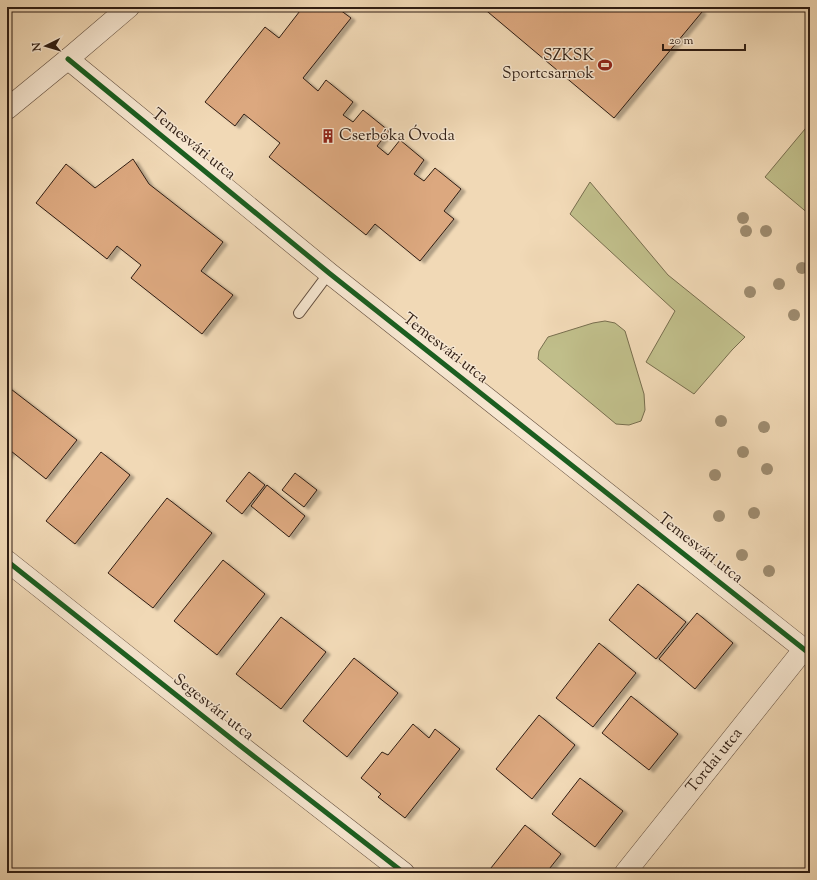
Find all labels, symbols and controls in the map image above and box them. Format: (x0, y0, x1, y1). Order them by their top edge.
north arrow (26, 26, 66, 66)
scale bar (663, 26, 745, 52)
text: 20 m (669, 32, 694, 50)
text: N (29, 41, 45, 53)
place label: SZKSK Sportcsarnok (502, 45, 594, 86)
sports icon: SZKSK Sportcsarnok (597, 57, 613, 73)
street label: Temesvári utca (146, 104, 241, 187)
place label: Cserbóka Óvoda (339, 124, 456, 148)
building icon: Cserbóka Óvoda (320, 128, 336, 144)
street label: Temesvári utca (397, 308, 493, 390)
street label: Temesvári utca (652, 508, 748, 590)
street label: Segesvári utca (168, 669, 259, 747)
street label: Tordai utca (681, 723, 749, 799)

